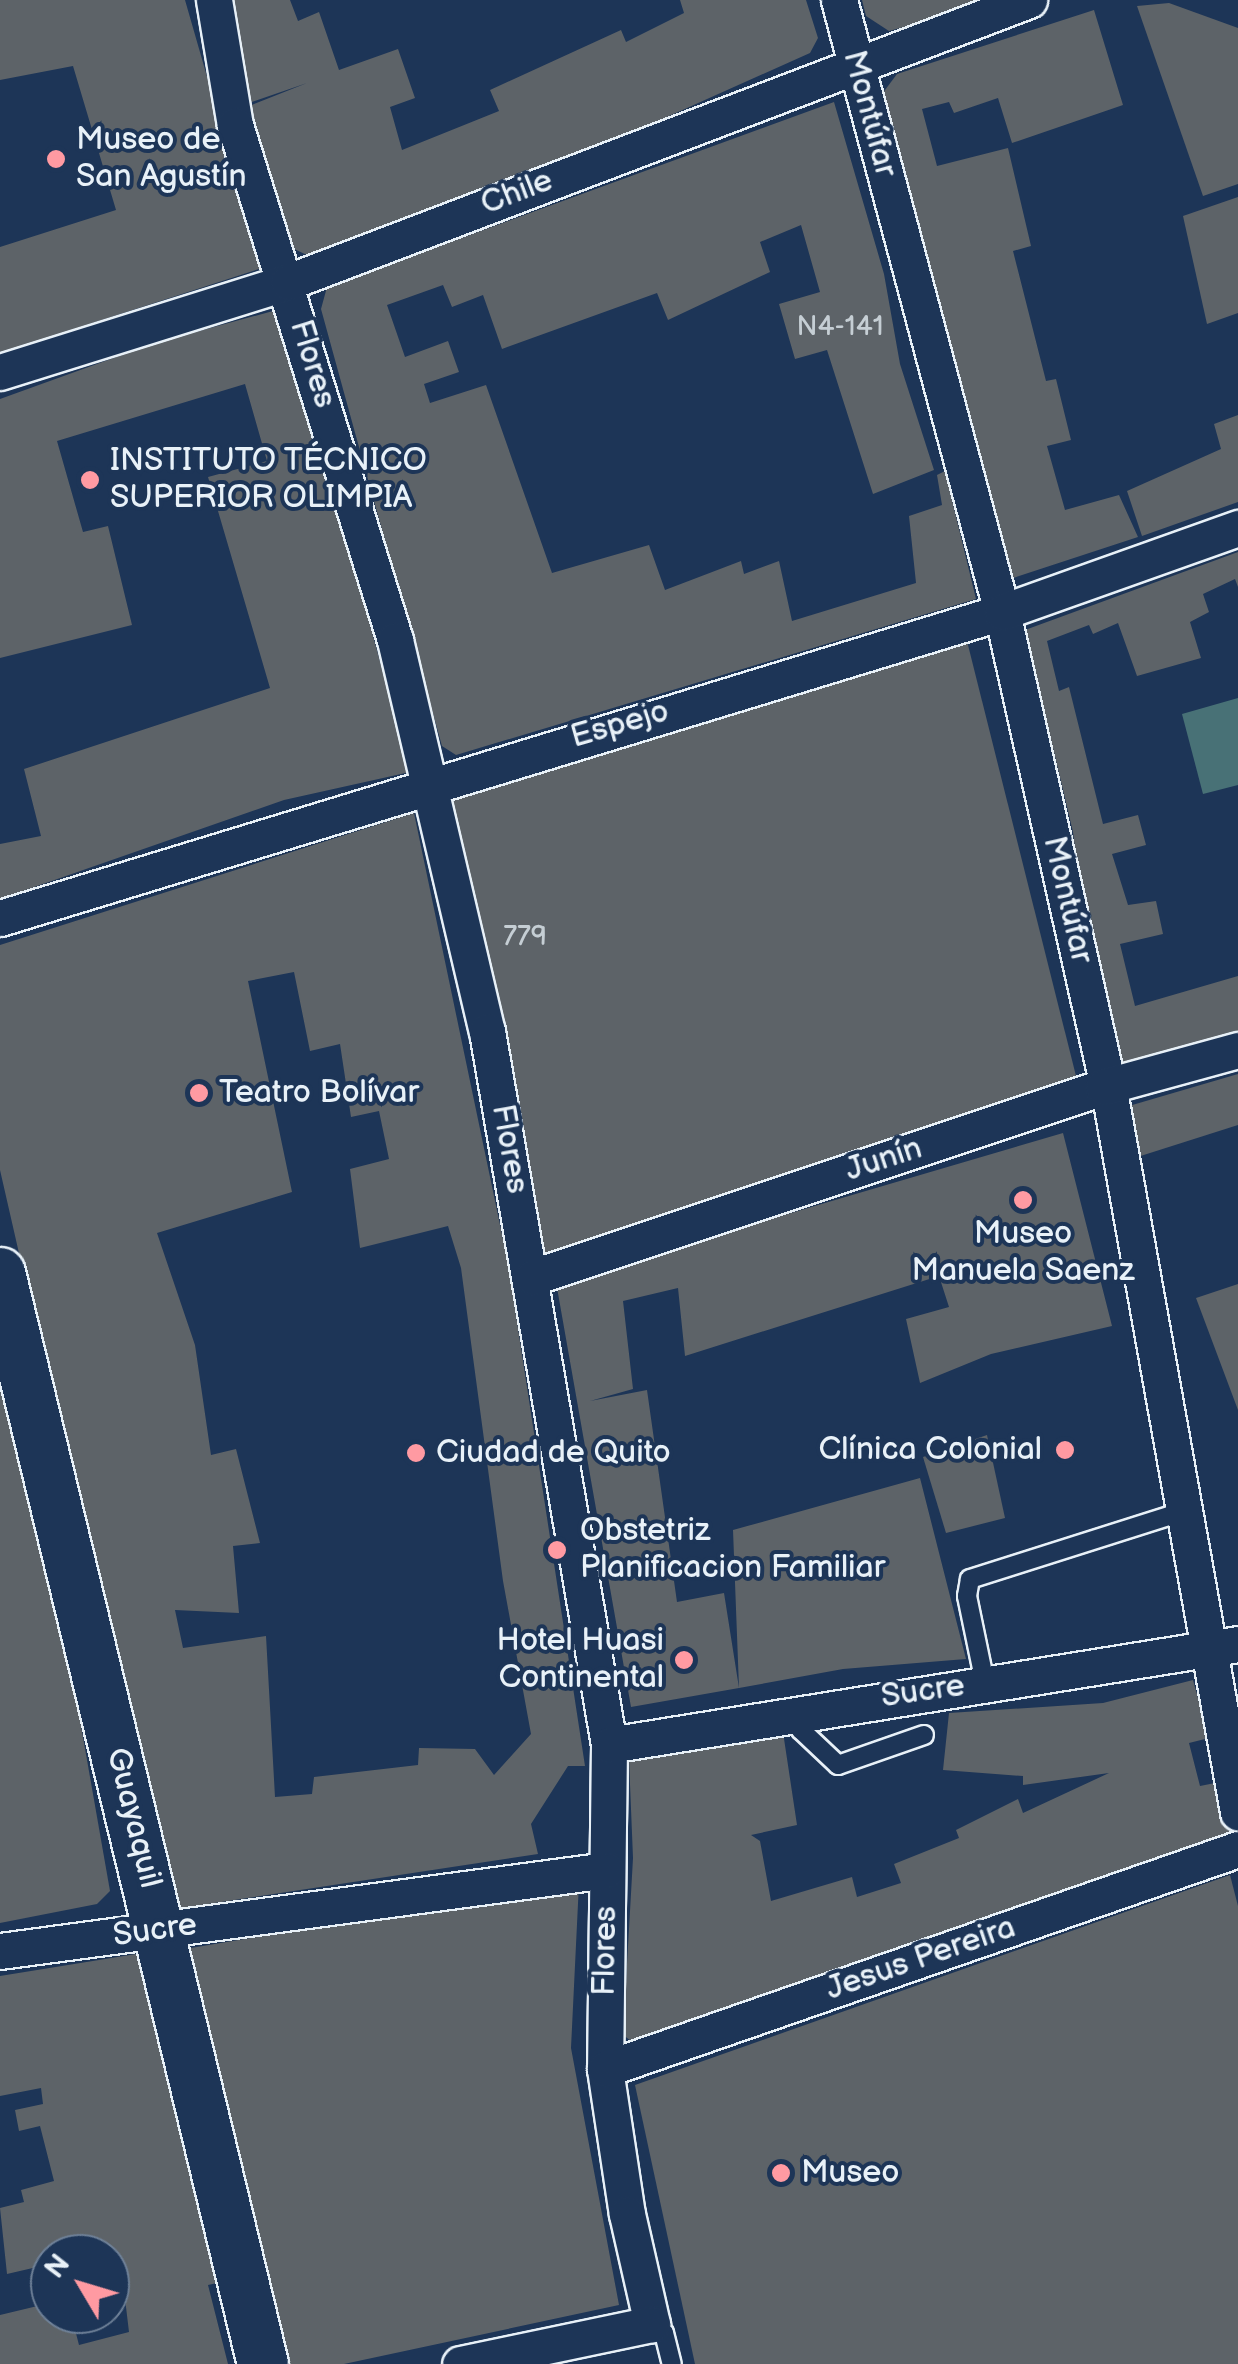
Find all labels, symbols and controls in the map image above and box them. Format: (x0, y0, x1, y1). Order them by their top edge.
street label: Montúfar (834, 47, 904, 181)
place label: Museo de San Agustín (76, 122, 247, 197)
marker: Museo de San Agustín (45, 148, 67, 170)
street label: Chile (476, 162, 558, 224)
house number: N4-141 (796, 310, 884, 344)
street label: Flores (280, 315, 344, 413)
place label: INSTITUTO TÉCNICO SUPERIOR OLIMPIA (110, 443, 428, 518)
marker: INSTITUTO TÉCNICO SUPERIOR OLIMPIA (79, 469, 101, 491)
street label: Espejo (567, 693, 673, 757)
street label: Montúfar (1034, 833, 1100, 967)
house number: 779 (503, 920, 547, 954)
place label: Teatro Bolívar (219, 1074, 419, 1112)
marker: Teatro Bolívar (188, 1082, 210, 1104)
street label: Flores (482, 1101, 536, 1197)
street label: Junín (841, 1130, 927, 1190)
marker: Museo Manuela Saenz (1012, 1189, 1034, 1211)
place label: Museo Manuela Saenz (911, 1216, 1135, 1291)
place label: Clínica Colonial (818, 1431, 1042, 1469)
place label: Ciudad de Quito (436, 1434, 671, 1472)
marker: Clínica Colonial (1052, 1437, 1078, 1463)
marker: Ciudad de Quito (405, 1442, 427, 1464)
place label: Obstetriz Planificacion Familiar (580, 1513, 885, 1588)
marker: Obstetriz Planificacion Familiar (544, 1537, 570, 1563)
place label: Hotel Huasi Continental (497, 1623, 664, 1698)
marker: Hotel Huasi Continental (673, 1649, 695, 1671)
street label: Sucre (879, 1667, 967, 1717)
street label: Guayaquil (97, 1744, 169, 1892)
street label: Sucre (111, 1906, 199, 1956)
street label: Flores (586, 1906, 626, 1996)
street label: Jesus Pereira (821, 1909, 1021, 2009)
place label: Museo (801, 2154, 899, 2192)
marker: Museo (770, 2162, 792, 2184)
north arrow (30, 2234, 130, 2334)
text: N (38, 2248, 77, 2285)

